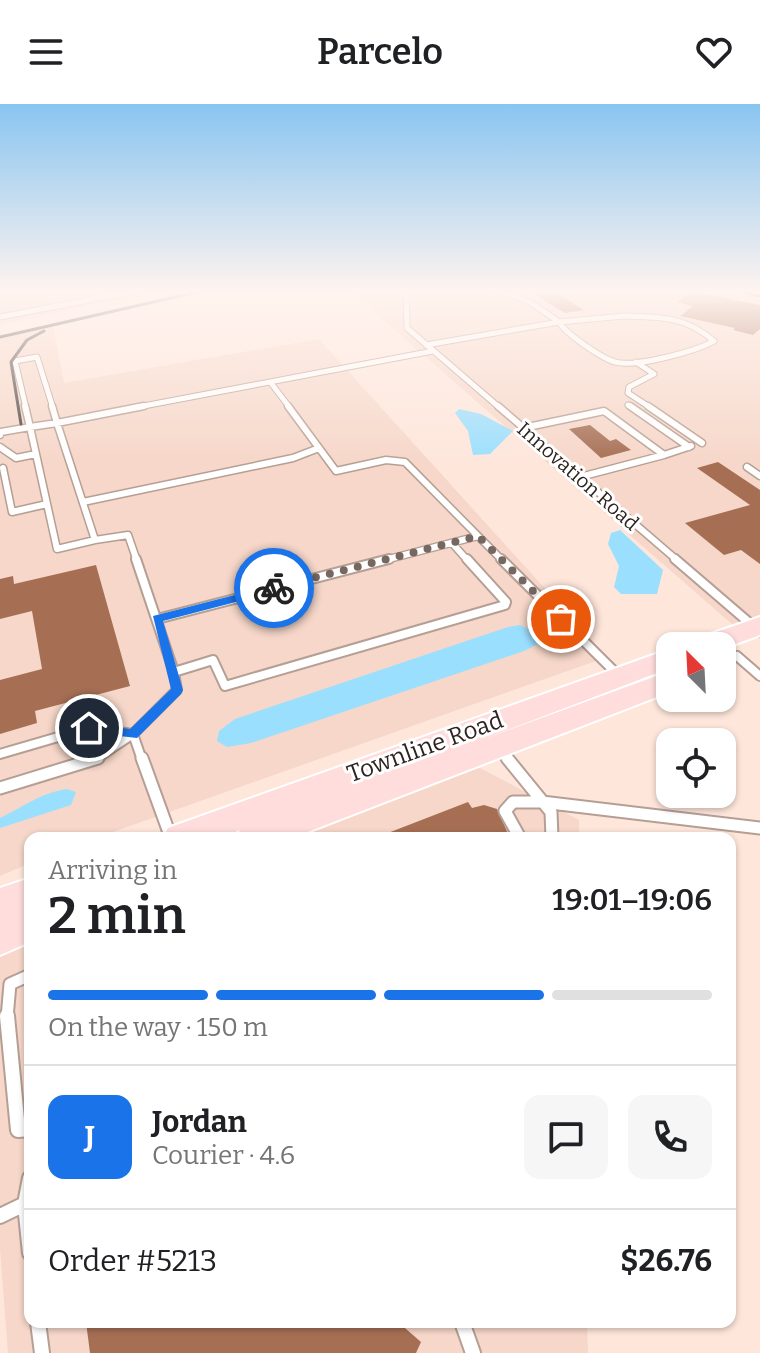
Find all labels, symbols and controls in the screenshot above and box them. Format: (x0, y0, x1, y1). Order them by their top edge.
icon: menu (24, 30, 68, 74)
text: Parcelo (317, 30, 443, 74)
icon: heart (692, 30, 736, 74)
street label: Innovation Road (512, 417, 644, 535)
courier (234, 548, 314, 628)
icon: bike (252, 566, 296, 610)
pin (527, 585, 595, 653)
icon: bag (539, 597, 583, 641)
north arrow (656, 632, 736, 712)
map controls (656, 632, 736, 808)
pin (55, 694, 123, 762)
icon: home (67, 706, 111, 750)
street label: Townline Road (343, 706, 507, 788)
button: locate (656, 728, 736, 808)
text: Arriving in (48, 855, 177, 886)
text: 19:01–19:06 (552, 882, 712, 918)
text: 2 min (48, 884, 186, 947)
text: On the way · 150 m (48, 1012, 268, 1043)
button: chat (524, 1095, 608, 1179)
button: phone (628, 1095, 712, 1179)
text: Jordan (152, 1104, 247, 1140)
text: J (85, 1119, 95, 1155)
text: Courier · 4.6 (152, 1140, 295, 1171)
text: Order #5213 (48, 1243, 217, 1279)
text: $26.76 (620, 1243, 712, 1279)

